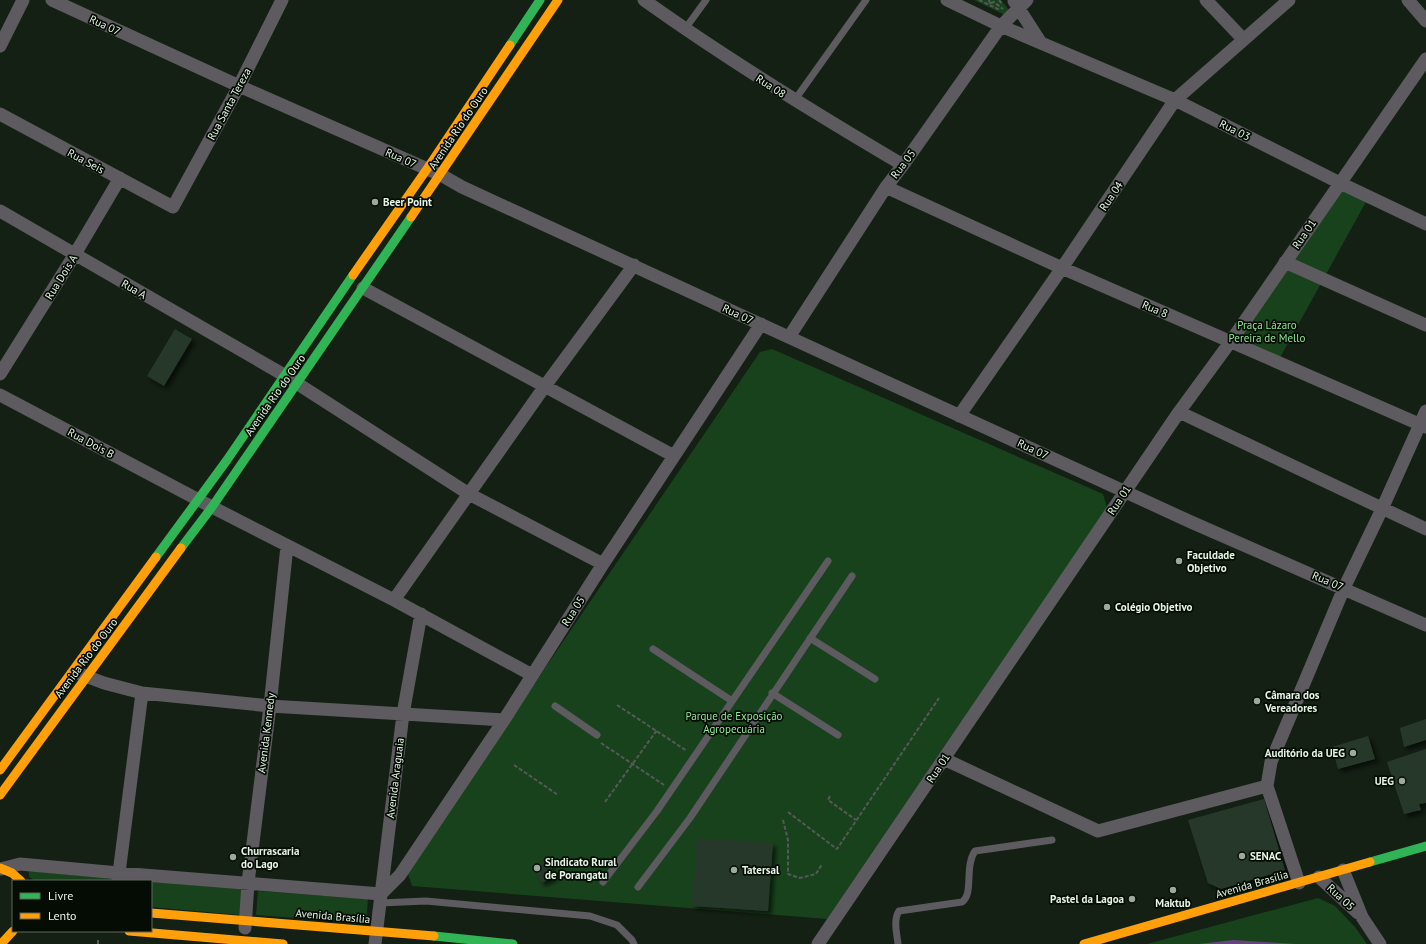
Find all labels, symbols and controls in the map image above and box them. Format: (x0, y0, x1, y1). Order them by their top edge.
street label: Rua 07 (87, 12, 123, 38)
street label: Rua Santa Tereza (204, 66, 254, 142)
street label: Rua 08 (753, 71, 789, 101)
street label: Avenida Rio do Ouro (425, 84, 491, 172)
street label: Rua 03 (1217, 116, 1253, 144)
street label: Rua Seis (65, 145, 107, 177)
street label: Rua 07 (383, 145, 419, 171)
street label: Rua 05 (888, 147, 918, 181)
street label: Rua 04 (1096, 179, 1126, 213)
place label: Beer Point (383, 195, 432, 209)
marker: Beer Point (370, 197, 380, 207)
street label: Rua 01 (1289, 217, 1319, 251)
street label: Rua Dois A (42, 251, 81, 302)
street label: Rua A (119, 276, 150, 302)
street label: Rua 8 (1140, 297, 1170, 321)
street label: Rua 07 (720, 301, 756, 327)
park label: Praça Lázaro Pereira de Mello (1229, 318, 1305, 345)
street label: Avenida Rio do Ouro (242, 351, 308, 438)
street label: Rua Dois B (65, 425, 117, 461)
street label: Rua 07 (1015, 436, 1051, 462)
street label: Rua 01 (1104, 483, 1134, 517)
place label: Faculdade Objetivo (1187, 548, 1235, 575)
marker: Faculdade Objetivo (1174, 556, 1184, 566)
street label: Rua 07 (1310, 568, 1346, 594)
street label: Rua 05 (558, 593, 588, 629)
place label: Colégio Objetivo (1115, 600, 1193, 614)
marker: Colégio Objetivo (1102, 602, 1112, 612)
street label: Avenida Rio do Ouro (51, 615, 121, 701)
place label: Câmara dos Vereadores (1264, 688, 1320, 715)
street label: Avenida Kennedy (254, 691, 278, 774)
marker: Câmara dos Vereadores (1252, 696, 1262, 706)
park label: Parque de Exposição Agropecuária (685, 709, 783, 736)
street label: Avenida Araguaia (383, 737, 407, 819)
place label: Auditório da UEG (1265, 746, 1345, 760)
marker: Auditório da UEG (1348, 748, 1358, 758)
street label: Rua 01 (923, 751, 953, 785)
place label: UEG (1375, 774, 1394, 788)
marker: UEG (1397, 776, 1407, 786)
place label: Churrascaria do Lago (241, 844, 299, 871)
place label: SENAC (1250, 849, 1281, 863)
marker: SENAC (1237, 851, 1247, 861)
marker: Churrascaria do Lago (228, 852, 238, 862)
place label: Sindicato Rural de Porangatu (545, 855, 617, 882)
marker: Sindicato Rural de Porangatu (532, 863, 542, 873)
place label: Tatersal (742, 863, 780, 877)
marker: Tatersal (729, 865, 739, 875)
street label: Avenida Brasília (1214, 867, 1290, 901)
legend (12, 880, 152, 932)
street label: Rua 05 (1324, 881, 1358, 913)
marker: Maktub (1168, 885, 1178, 895)
text: Livre (48, 888, 73, 903)
place label: Pastel da Lagoa (1050, 892, 1124, 906)
marker: Pastel da Lagoa (1127, 894, 1137, 904)
place label: Maktub (1155, 896, 1191, 910)
street label: Avenida Brasília (295, 906, 371, 926)
text: Lento (48, 908, 77, 923)

